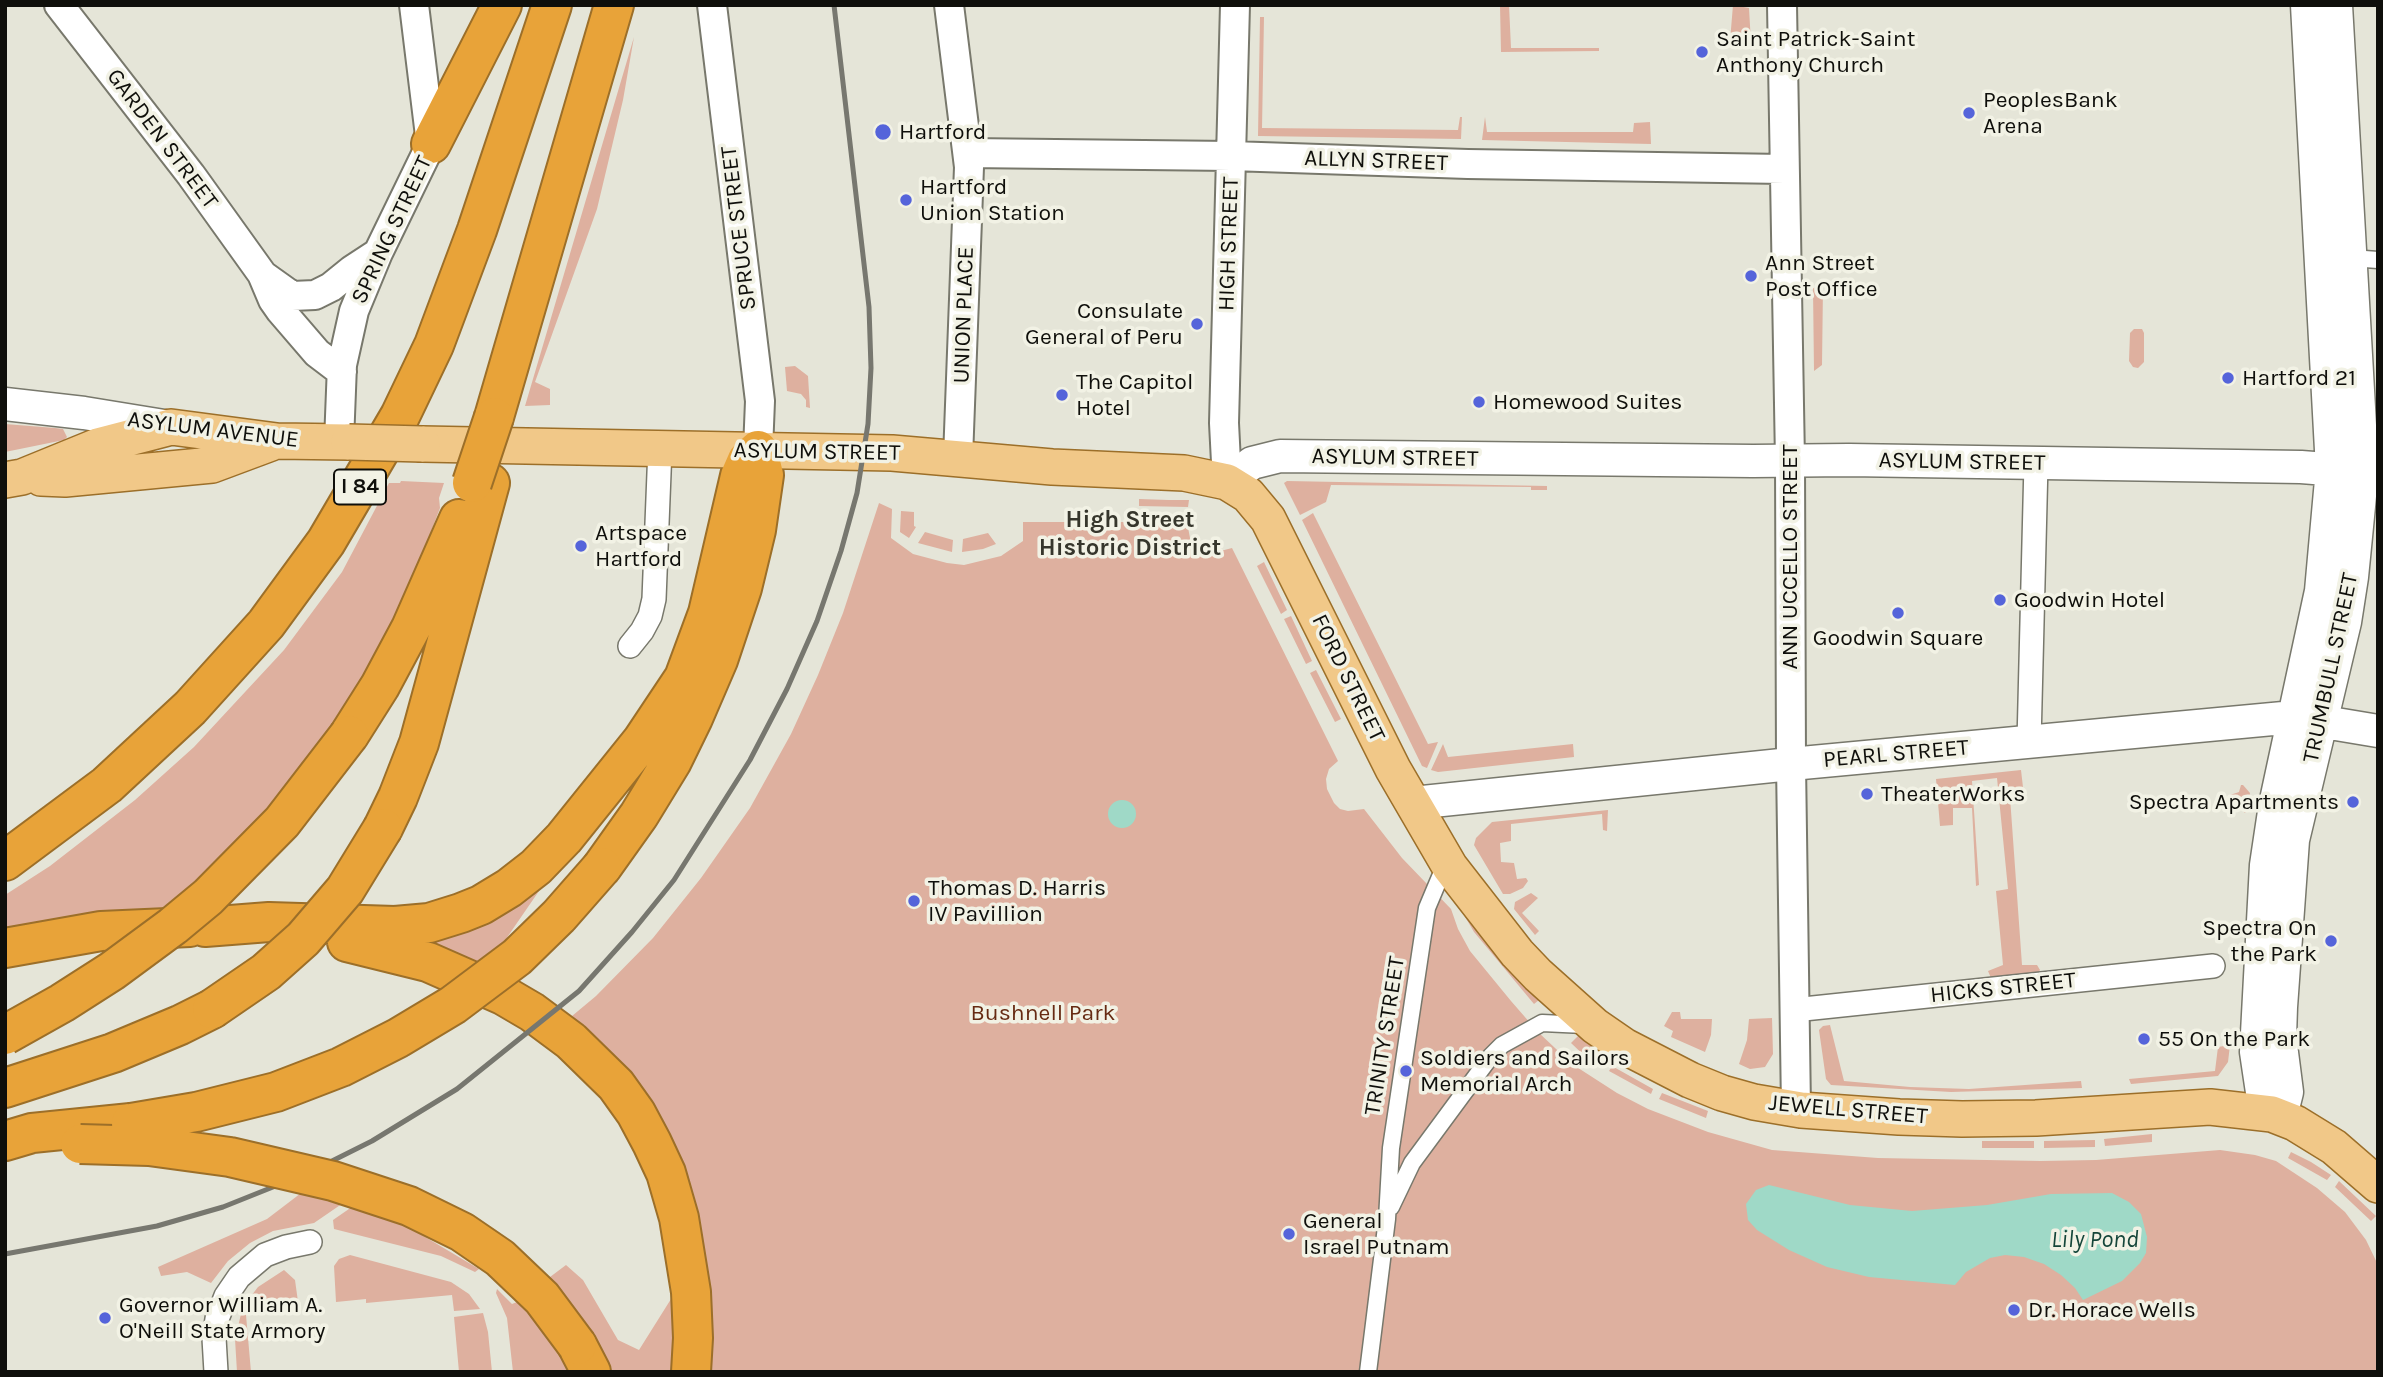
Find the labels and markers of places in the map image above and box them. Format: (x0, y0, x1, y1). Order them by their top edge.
place label: Saint Patrick-Saint Anthony Church (1716, 25, 1915, 79)
marker: Saint Patrick-Saint Anthony Church (1694, 44, 1710, 60)
place label: PeoplesBank Arena (1983, 86, 2118, 140)
marker: PeoplesBank Arena (1961, 105, 1977, 121)
place label: Hartford (899, 118, 986, 146)
marker: Hartford (873, 122, 893, 142)
place label: Hartford Union Station (920, 173, 1065, 227)
marker: Hartford Union Station (898, 192, 914, 208)
place label: Ann Street Post Office (1765, 249, 1878, 303)
marker: Ann Street Post Office (1743, 268, 1759, 284)
place label: Consulate General of Peru (1025, 297, 1183, 351)
marker: Consulate General of Peru (1189, 316, 1205, 332)
place label: Hartford 21 (2242, 364, 2356, 392)
place label: The Capitol Hotel (1076, 368, 1193, 422)
marker: Hartford 21 (2220, 370, 2236, 386)
marker: The Capitol Hotel (1054, 387, 1070, 403)
place label: Homewood Suites (1493, 388, 1682, 416)
marker: Homewood Suites (1471, 394, 1487, 410)
place label: Artspace Hartford (595, 519, 687, 573)
marker: Artspace Hartford (573, 538, 589, 554)
place label: Goodwin Hotel (2014, 586, 2165, 614)
marker: Goodwin Hotel (1992, 592, 2008, 608)
marker: Goodwin Square (1890, 605, 1906, 621)
place label: Goodwin Square (1813, 624, 1983, 652)
place label: TheaterWorks (1881, 780, 2025, 808)
marker: TheaterWorks (1859, 786, 1875, 802)
place label: Spectra Apartments (2129, 788, 2339, 816)
marker: Spectra Apartments (2345, 794, 2361, 810)
place label: Thomas D. Harris IV Pavillion (928, 874, 1106, 928)
marker: Thomas D. Harris IV Pavillion (906, 893, 922, 909)
place label: Spectra On the Park (2202, 914, 2317, 968)
marker: Spectra On the Park (2323, 933, 2339, 949)
place label: 55 On the Park (2158, 1025, 2310, 1053)
marker: 55 On the Park (2136, 1031, 2152, 1047)
place label: Soldiers and Sailors Memorial Arch (1420, 1044, 1630, 1098)
marker: Soldiers and Sailors Memorial Arch (1398, 1063, 1414, 1079)
place label: General Israel Putnam (1303, 1207, 1450, 1261)
marker: General Israel Putnam (1281, 1226, 1297, 1242)
place label: Governor William A. O'Neill State Armory (119, 1291, 325, 1345)
place label: Dr. Horace Wells (2028, 1296, 2196, 1324)
marker: Dr. Horace Wells (2006, 1302, 2022, 1318)
marker: Governor William A. O'Neill State Armory (97, 1310, 113, 1326)

